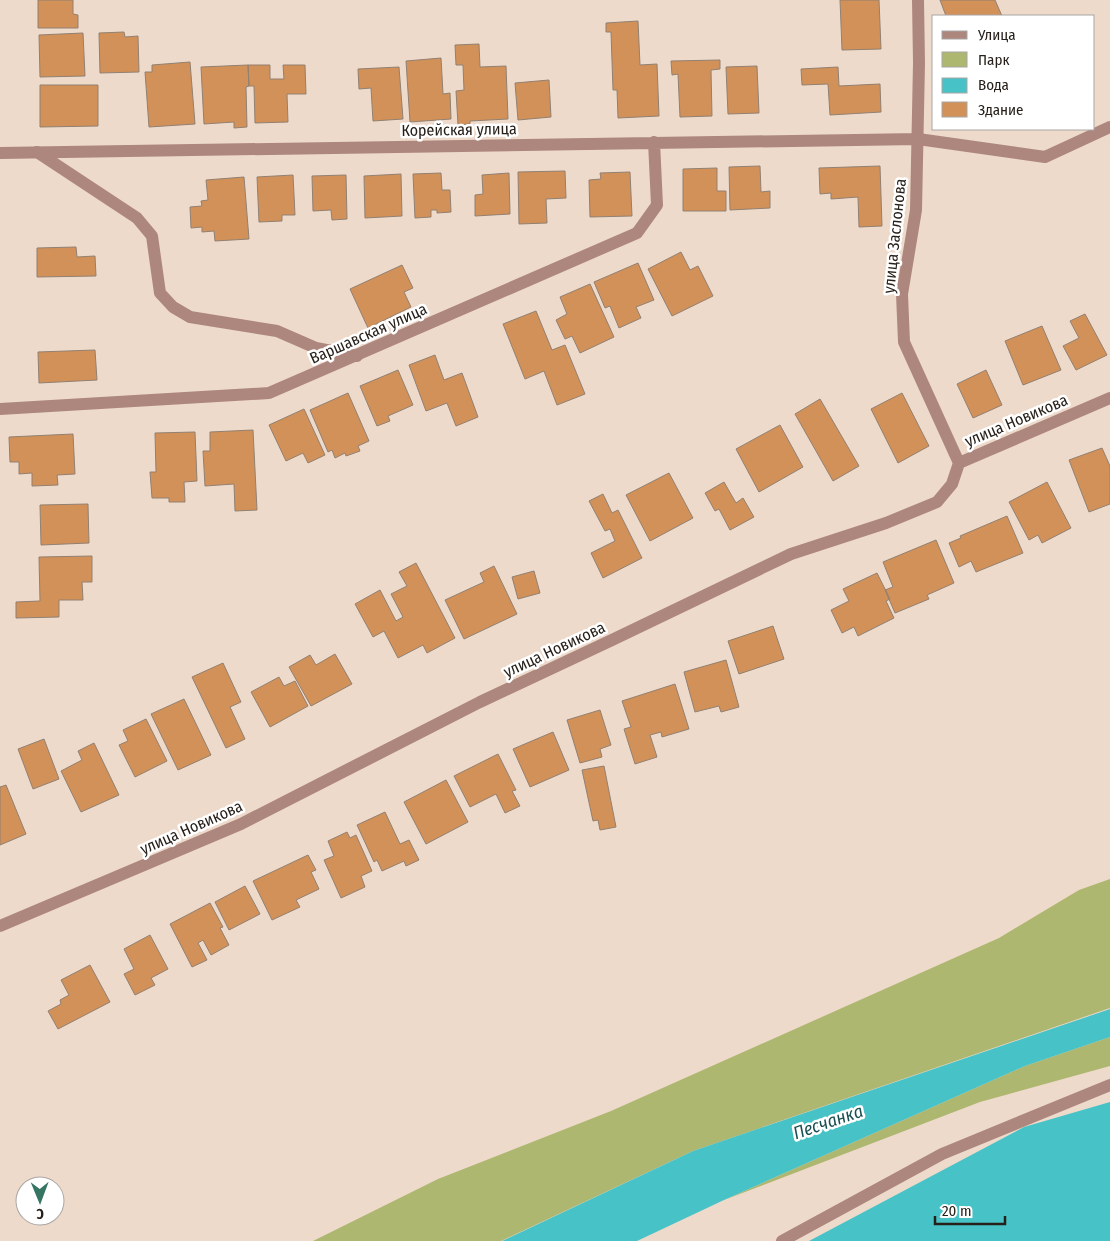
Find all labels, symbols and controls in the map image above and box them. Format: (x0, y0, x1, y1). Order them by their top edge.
legend (932, 15, 1095, 130)
text: Улица (977, 26, 1016, 44)
text: Парк (978, 51, 1009, 69)
text: Вода (978, 76, 1009, 94)
text: Здание (978, 101, 1024, 119)
street label: Корейская улица (401, 119, 517, 140)
street label: улица Заслонова (879, 178, 910, 294)
street label: Варшавская улица (307, 299, 430, 368)
street label: улица Новикова (962, 390, 1071, 451)
street label: улица Новикова (500, 618, 608, 681)
street label: улица Новикова (137, 796, 245, 859)
water label: Песчанка (790, 1100, 866, 1144)
north arrow (15, 1176, 65, 1226)
scale bar (935, 1194, 1005, 1226)
text: 20 m (942, 1202, 972, 1220)
text: С (36, 1205, 44, 1222)

